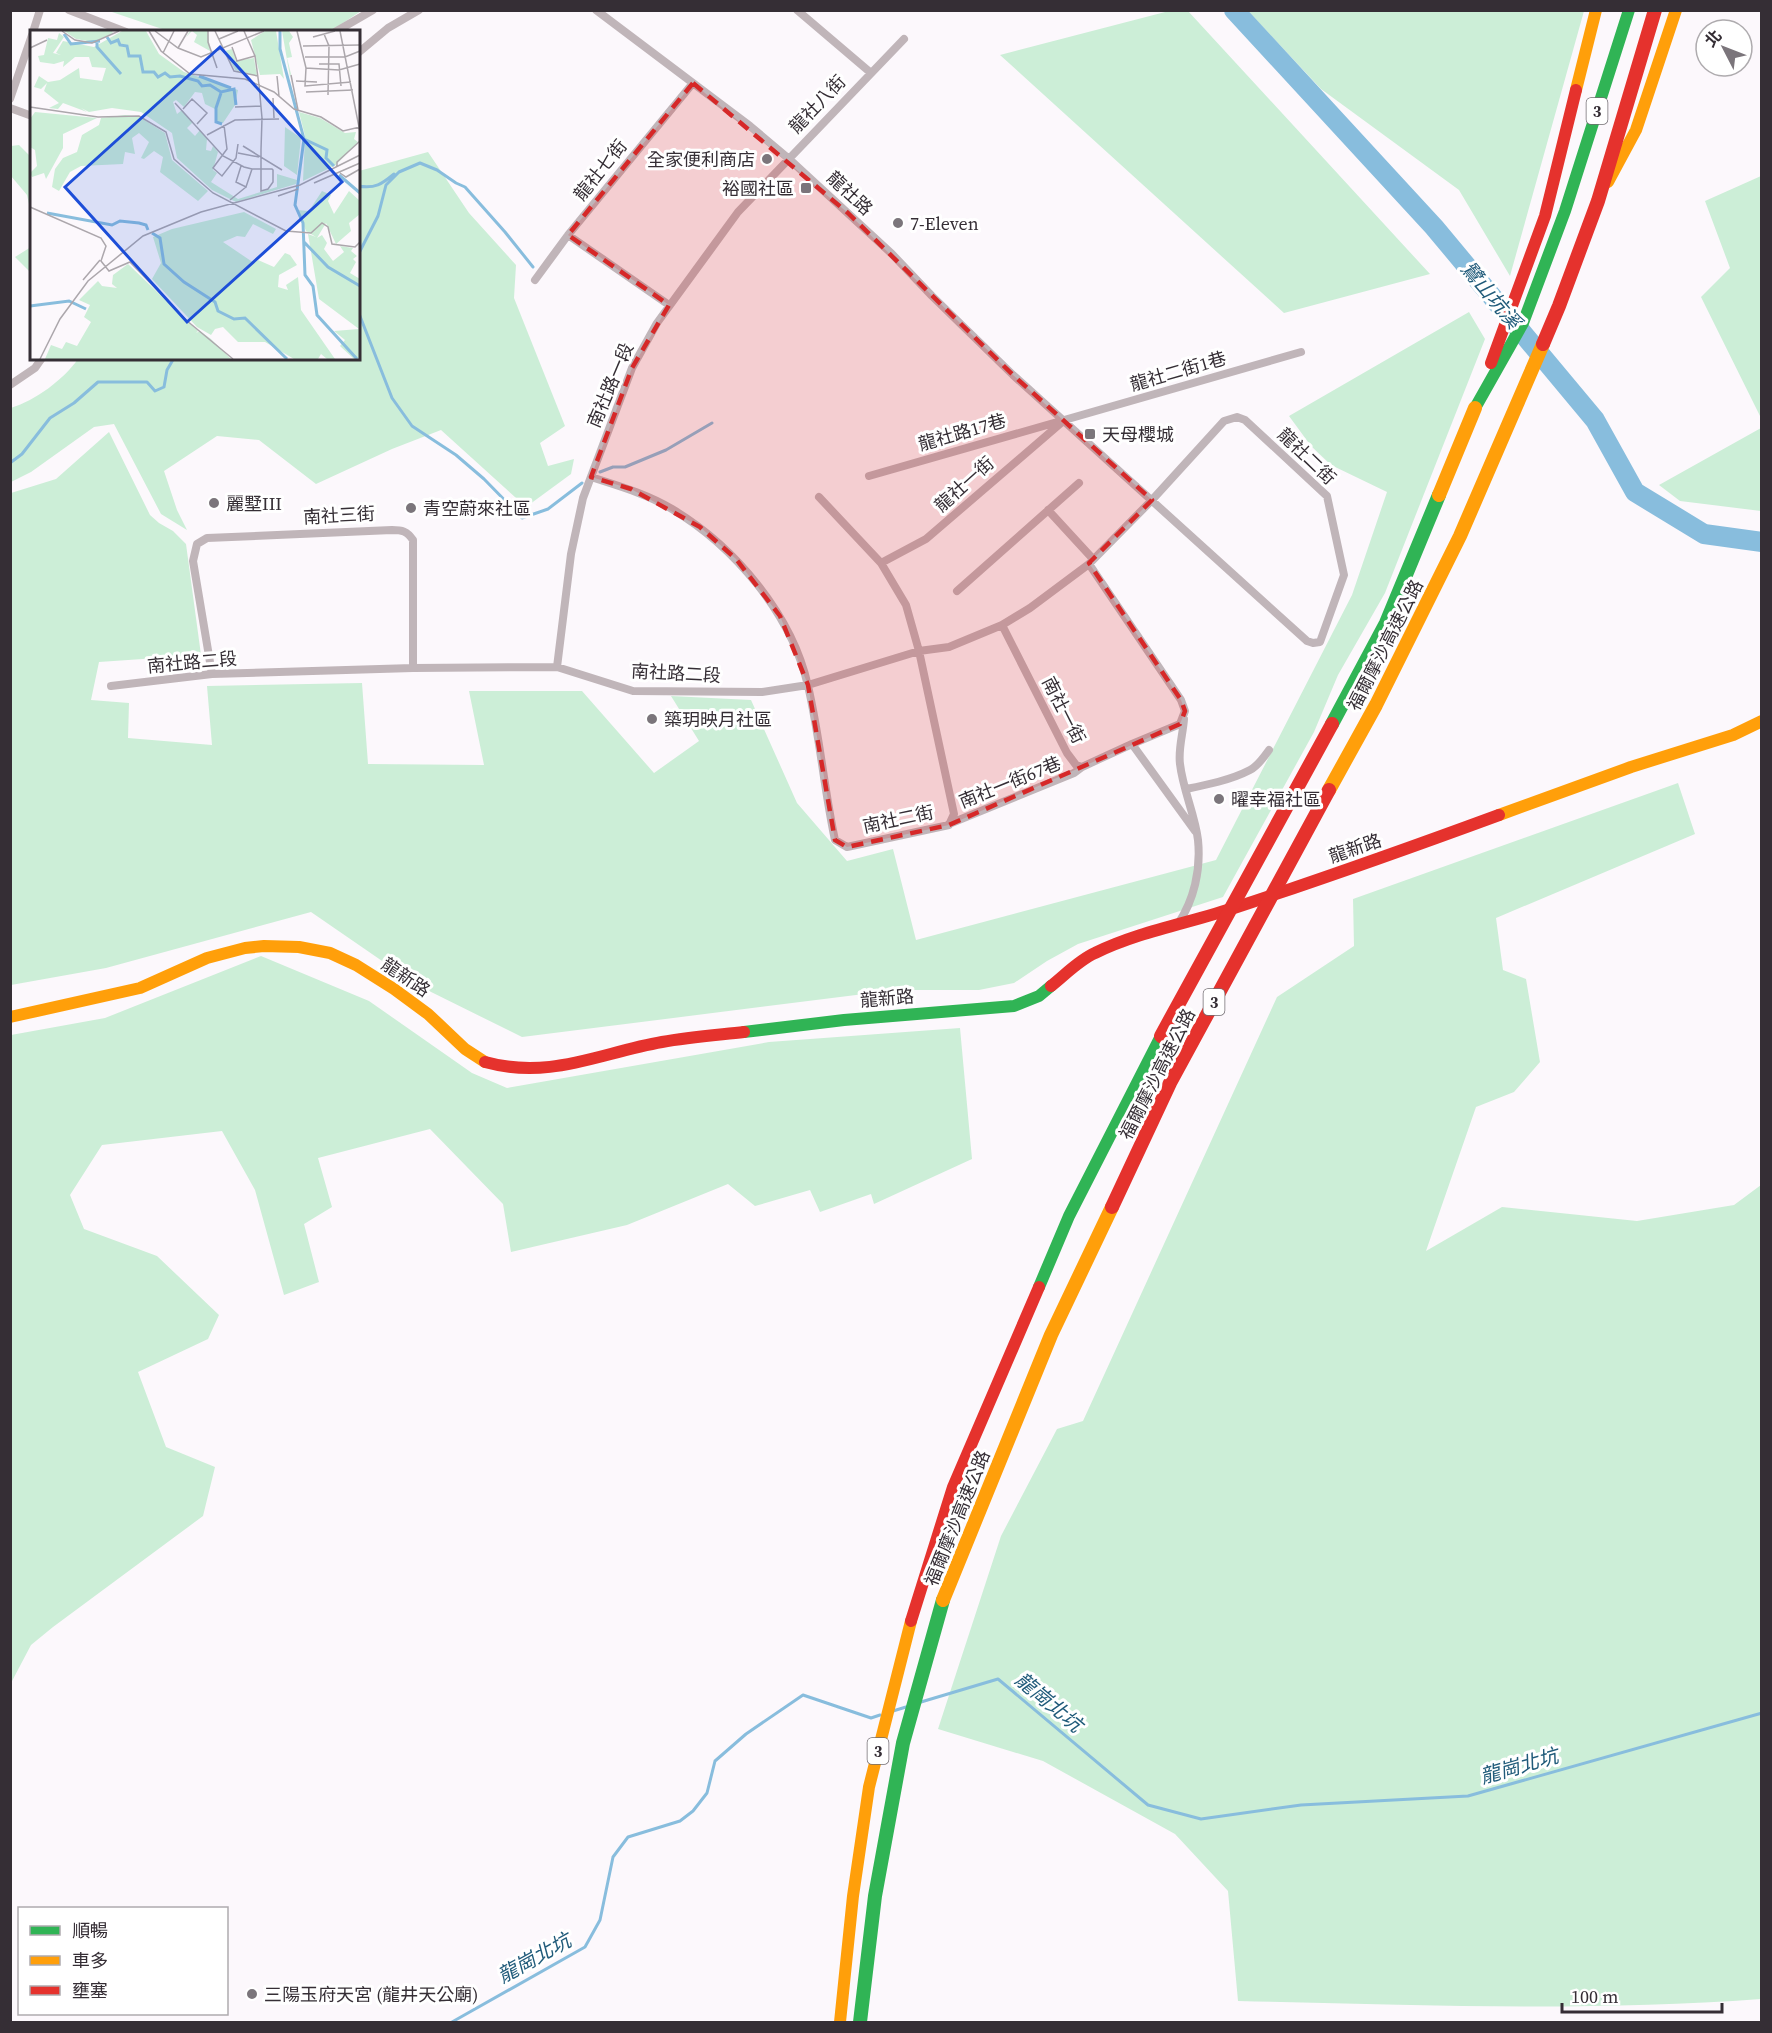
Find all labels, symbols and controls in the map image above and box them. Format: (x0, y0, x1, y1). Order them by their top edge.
north arrow (1694, 18, 1754, 78)
text: 北 (1699, 25, 1726, 51)
inset map (30, 30, 360, 360)
street label: 龍社八街 (783, 69, 851, 139)
road number: 3 (1586, 98, 1608, 124)
street label: 龍社七街 (568, 134, 632, 206)
place label: 全家便利商店 (647, 147, 755, 172)
marker: 全家便利商店 (760, 152, 774, 166)
street label: 龍社路 (822, 165, 878, 221)
place label: 裕國社區 (722, 176, 794, 201)
marker: 裕國社區 (799, 181, 813, 195)
place label: 7-Eleven (910, 211, 979, 236)
marker: 7-Eleven (891, 216, 905, 230)
water label: 鷺山坑溪 (1455, 255, 1529, 337)
street label: 南社路一段 (581, 339, 639, 431)
street label: 龍社二街1巷 (1127, 345, 1229, 397)
street label: 龍社路17巷 (915, 408, 1009, 456)
place label: 天母櫻城 (1102, 422, 1174, 447)
street label: 龍社二街 (1272, 422, 1342, 490)
marker: 天母櫻城 (1083, 427, 1097, 441)
street label: 龍社一街 (929, 451, 999, 517)
place label: 麗墅III (226, 491, 282, 516)
marker: 麗墅III (207, 496, 221, 510)
place label: 青空蔚來社區 (423, 496, 531, 521)
street label: 南社三街 (302, 501, 376, 529)
marker: 青空蔚來社區 (404, 501, 418, 515)
street label: 福爾摩沙高速公路 (1341, 575, 1429, 715)
street label: 南社路二段 (146, 646, 238, 678)
street label: 南社路二段 (630, 658, 722, 688)
street label: 南社一街 (1037, 672, 1091, 748)
place label: 築玥映月社區 (664, 707, 772, 732)
marker: 築玥映月社區 (645, 712, 659, 726)
street label: 南社一街67巷 (955, 750, 1065, 814)
place label: 曜幸福社區 (1231, 787, 1321, 812)
marker: 曜幸福社區 (1212, 792, 1226, 806)
street label: 南社二街 (860, 799, 936, 839)
street label: 龍新路 (1325, 827, 1385, 869)
street label: 龍新路 (377, 952, 435, 1002)
street label: 龍新路 (859, 983, 915, 1013)
road number: 3 (1204, 989, 1224, 1015)
street label: 福爾摩沙高速公路 (1113, 1004, 1201, 1144)
street label: 福爾摩沙高速公路 (918, 1447, 996, 1589)
water label: 龍崗北坑 (1009, 1666, 1091, 1740)
road number: 3 (868, 1738, 888, 1764)
water label: 龍崗北坑 (1477, 1741, 1564, 1790)
legend (18, 1907, 228, 2015)
text: 順暢 (72, 1918, 108, 1943)
water label: 龍崗北坑 (492, 1925, 578, 1990)
text: 車多 (72, 1948, 108, 1973)
scale bar (1562, 1976, 1722, 2014)
text: 壅塞 (72, 1978, 108, 2003)
place label: 三陽玉府天宮 (龍井天公廟) (264, 1982, 478, 2007)
text: 100 m (1571, 1984, 1618, 2009)
marker: 三陽玉府天宮 (龍井天公廟) (245, 1987, 259, 2001)

